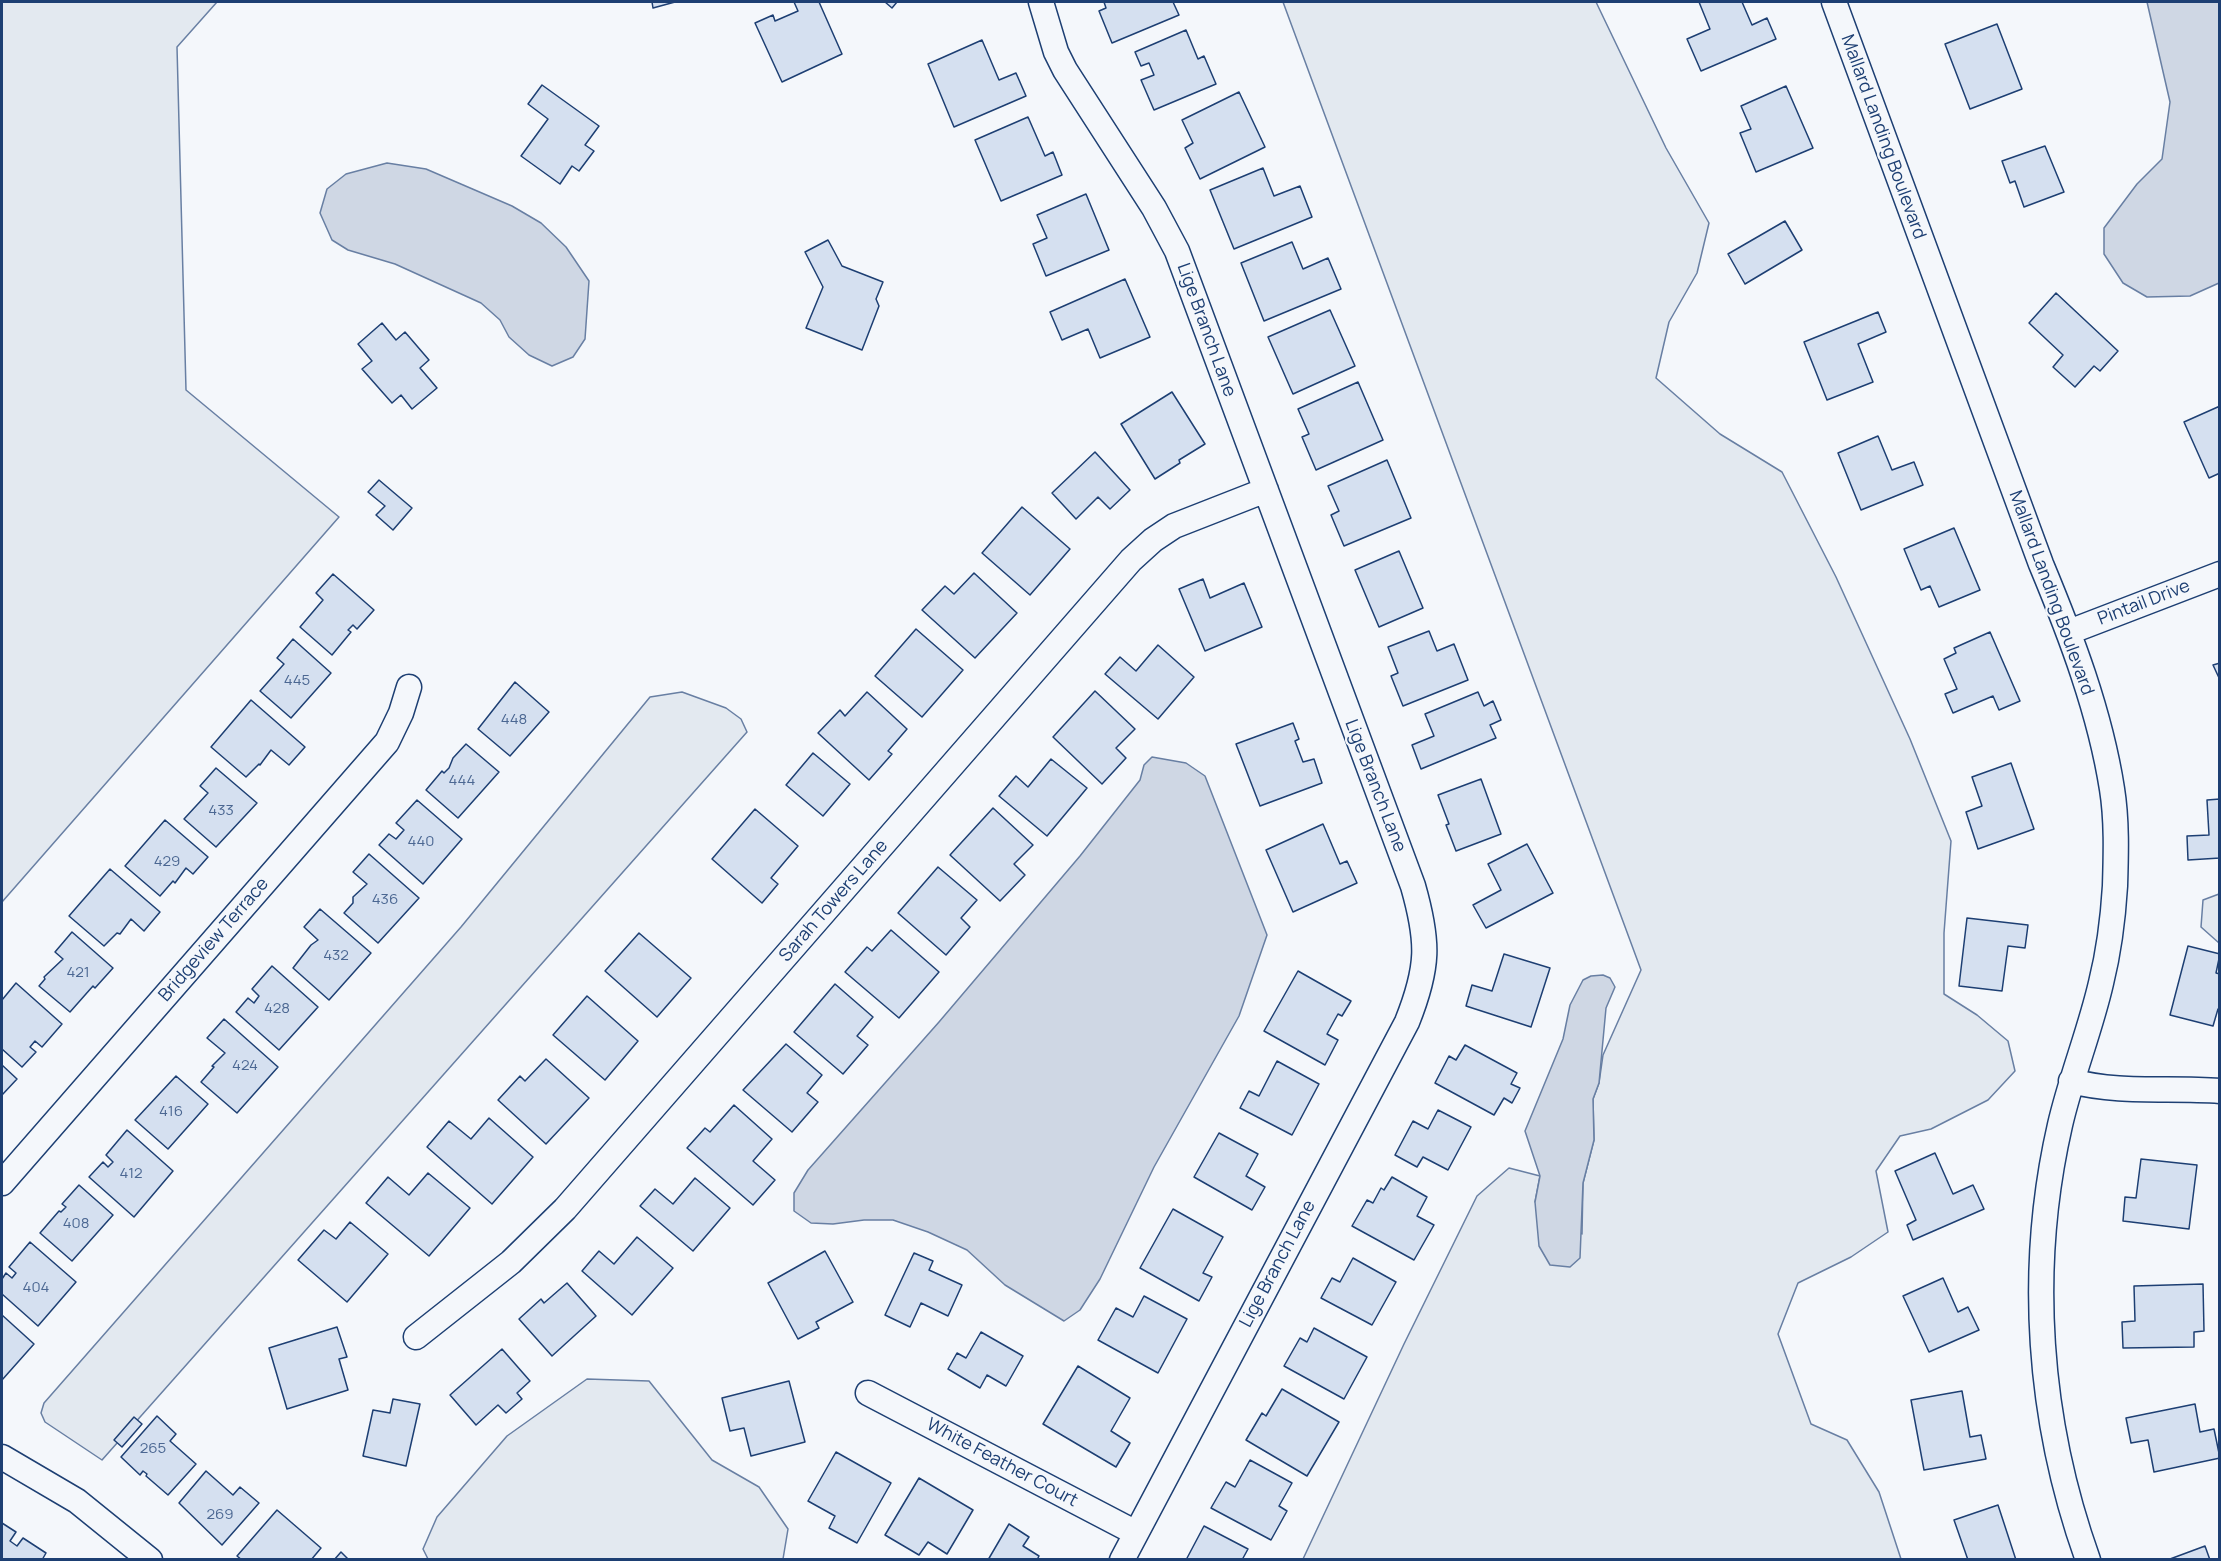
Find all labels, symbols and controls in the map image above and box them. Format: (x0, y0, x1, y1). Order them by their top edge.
street label: Mallard Landing Boulevard (1836, 32, 1930, 242)
street label: Lige Branch Lane (1172, 260, 1240, 400)
street label: Mallard Landing Boulevard (2004, 488, 2098, 698)
street label: Pintail Drive (2095, 576, 2193, 630)
house number: 445 (284, 672, 310, 690)
house number: 448 (501, 711, 527, 729)
street label: Lige Branch Lane (1340, 717, 1410, 855)
house number: 444 (449, 772, 475, 790)
house number: 433 (208, 802, 234, 820)
house number: 440 (408, 833, 434, 851)
street label: Sarah Towers Lane (775, 836, 893, 966)
house number: 429 (154, 853, 180, 871)
street label: Bridgeview Terrace (154, 874, 274, 1006)
house number: 436 (372, 891, 398, 909)
house number: 432 (323, 947, 349, 965)
house number: 421 (66, 964, 90, 982)
house number: 428 (264, 1000, 290, 1018)
house number: 424 (232, 1057, 258, 1075)
house number: 416 (159, 1103, 183, 1121)
house number: 412 (119, 1165, 143, 1183)
street label: Lige Branch Lane (1235, 1197, 1321, 1331)
house number: 408 (63, 1215, 89, 1233)
house number: 404 (23, 1279, 49, 1297)
street label: White Feather Court (923, 1414, 1081, 1512)
house number: 265 (140, 1440, 166, 1458)
house number: 269 (206, 1506, 234, 1524)

